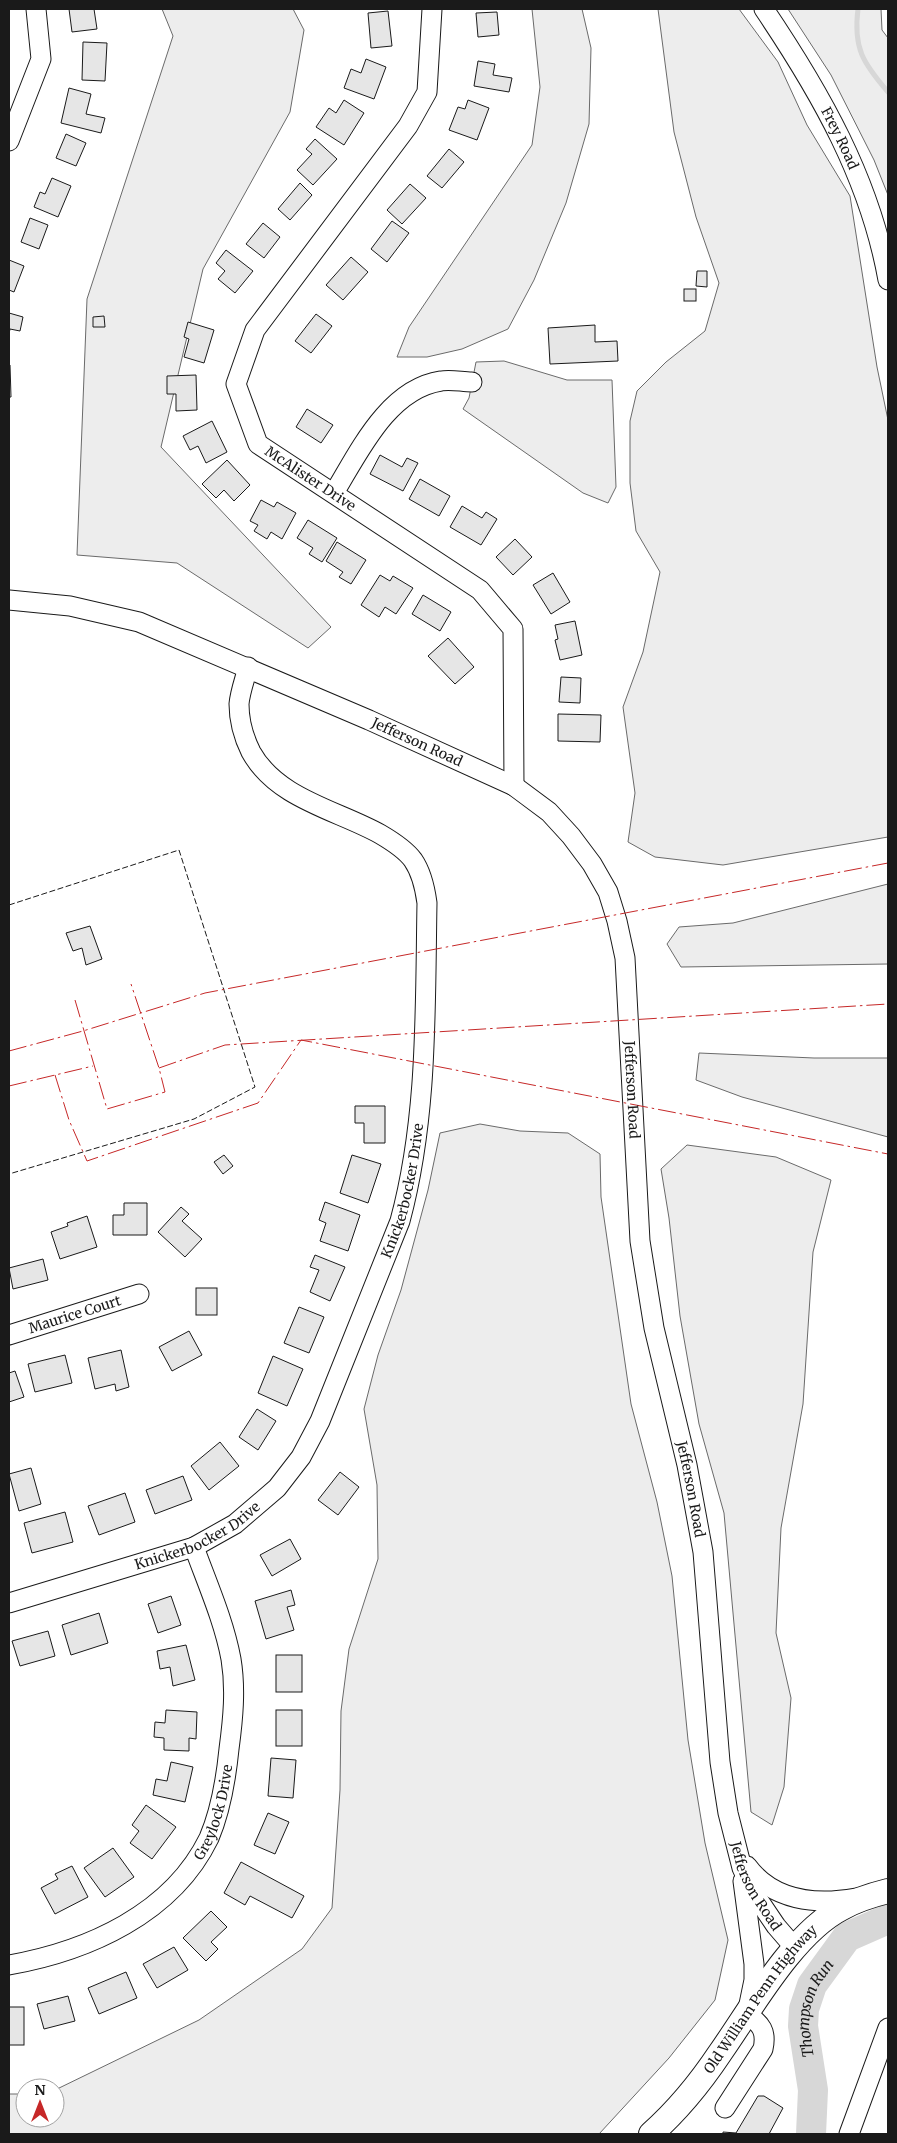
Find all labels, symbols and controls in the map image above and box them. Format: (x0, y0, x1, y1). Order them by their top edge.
street label: Frey Road (817, 104, 863, 173)
street label: McAlister Drive (262, 442, 359, 515)
street label: Jefferson Road (368, 713, 466, 771)
street label: Jefferson Road (620, 1039, 644, 1140)
street label: Knickerbocker Drive (377, 1122, 427, 1261)
street label: Maurice Court (26, 1291, 124, 1337)
street label: Jefferson Road (672, 1438, 709, 1539)
street label: Knickerbocker Drive (132, 1498, 264, 1573)
street label: Greylock Drive (190, 1763, 236, 1863)
street label: Jefferson Road (726, 1839, 786, 1934)
street label: Old William Penn Highway (700, 1920, 821, 2077)
water label: Thompson Run (793, 1955, 837, 2059)
north arrow (15, 2078, 65, 2128)
text: N (34, 2081, 46, 2099)

